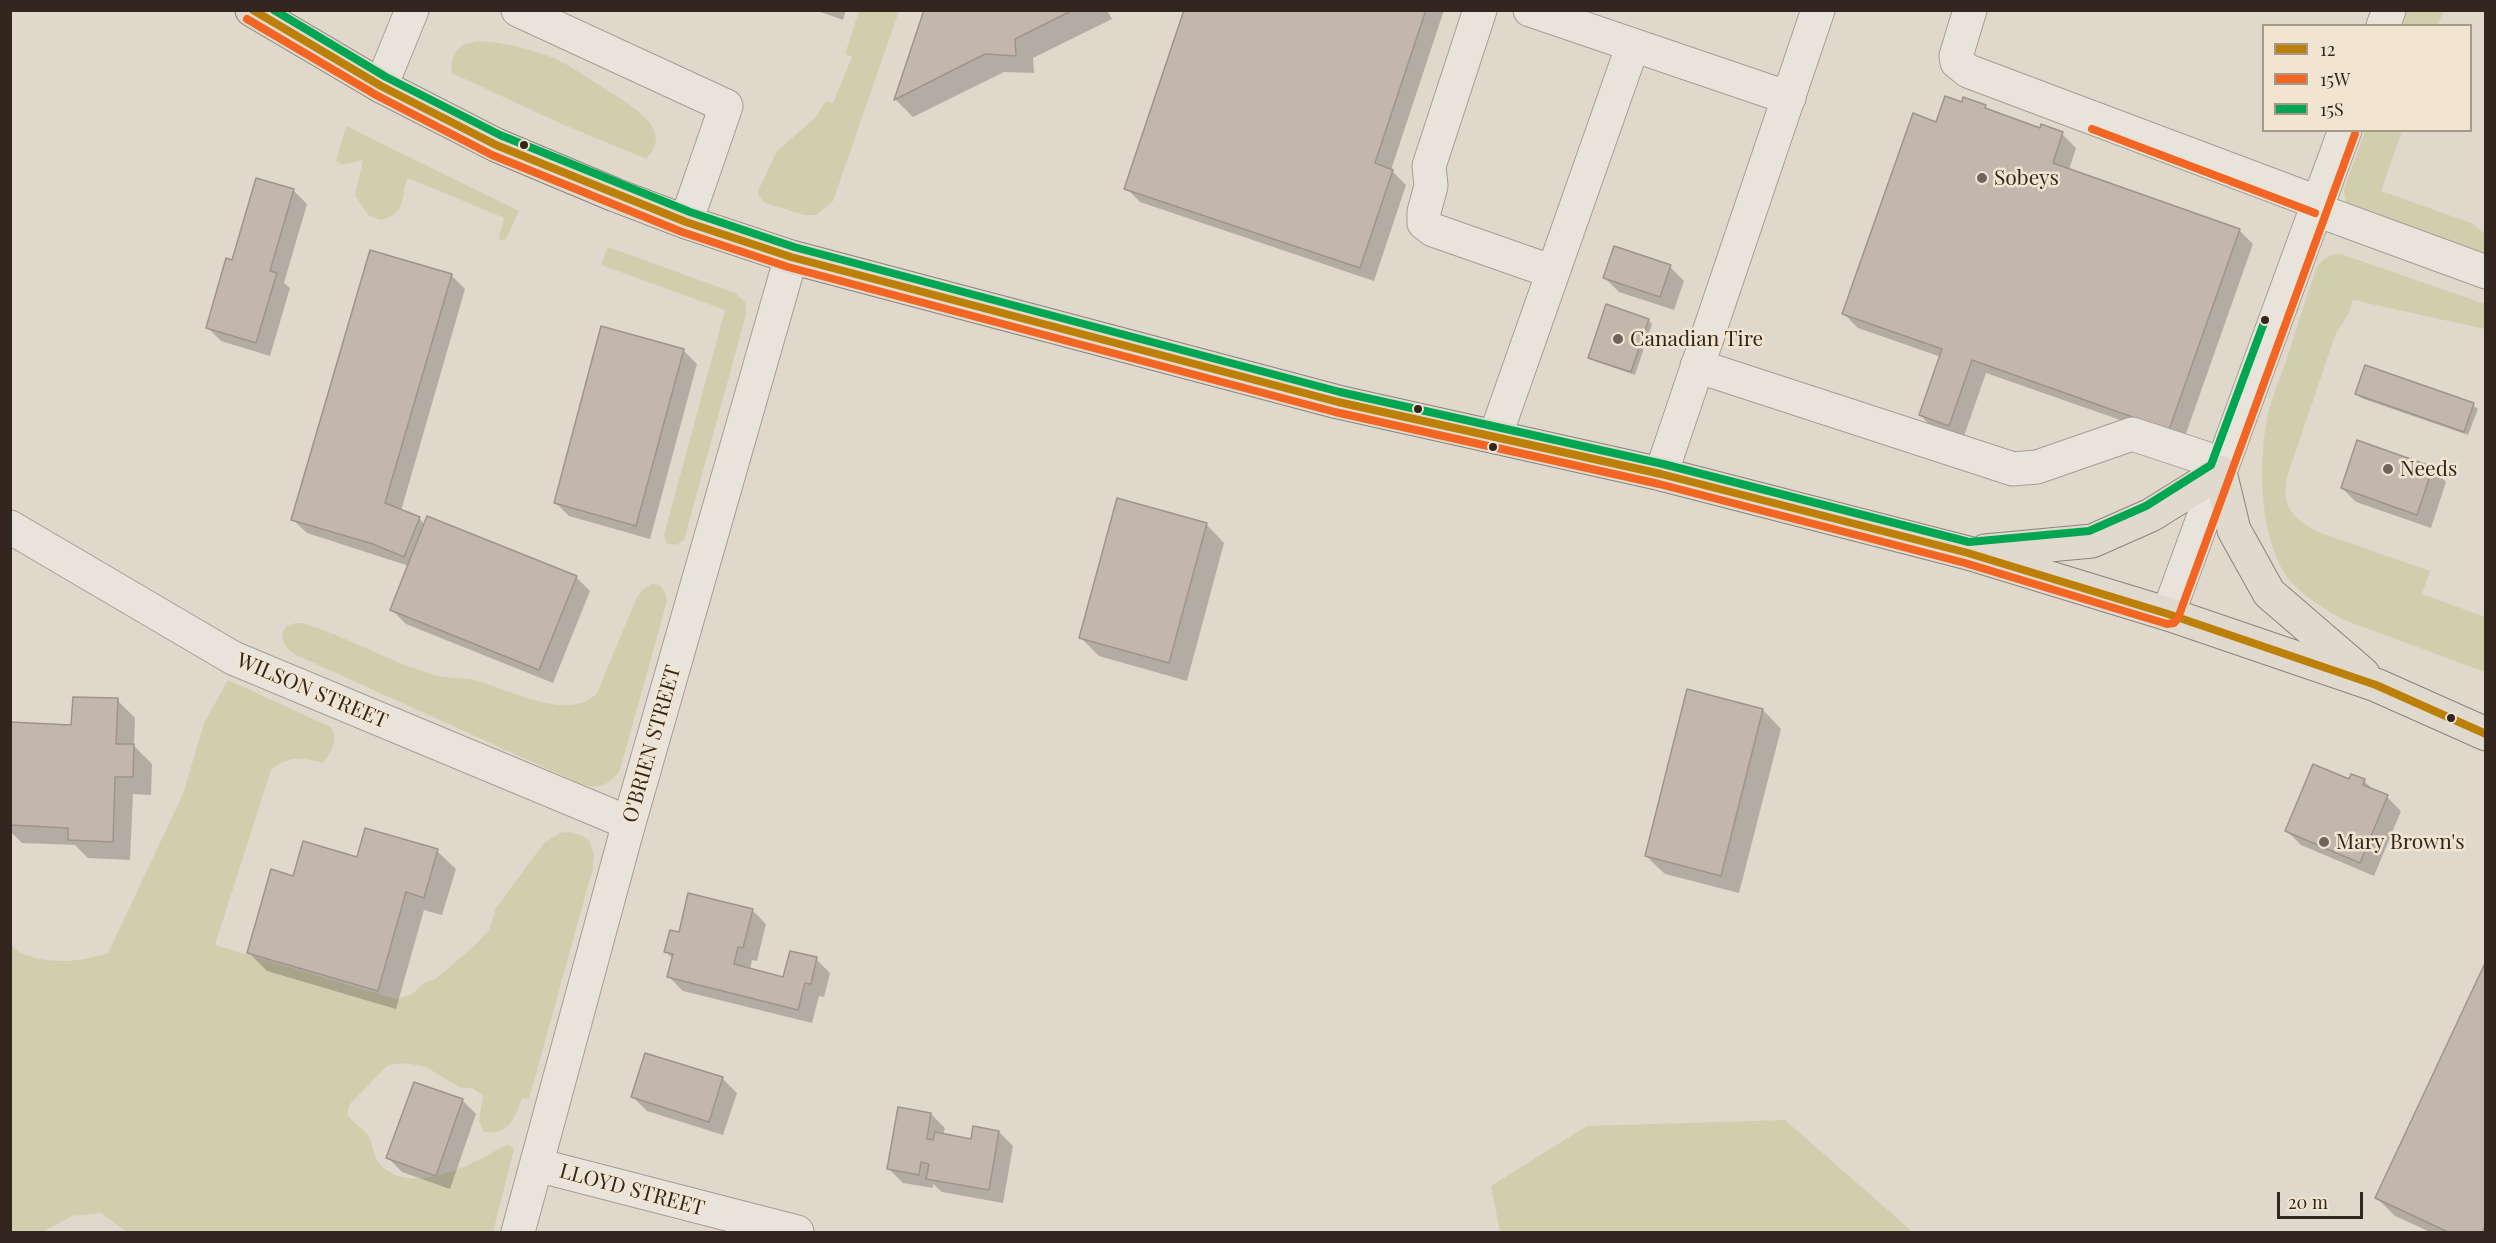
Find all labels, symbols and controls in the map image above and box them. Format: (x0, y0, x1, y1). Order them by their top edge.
legend (2262, 24, 2472, 132)
text: 12 (2320, 37, 2335, 61)
text: 15W (2320, 67, 2350, 91)
text: 15S (2320, 97, 2344, 121)
unlabelled marker (518, 139, 530, 151)
place label: Sobeys (1994, 165, 2059, 191)
marker: Sobeys (1975, 171, 1989, 185)
unlabelled marker (2259, 314, 2271, 326)
place label: Canadian Tire (1630, 326, 1763, 352)
marker: Canadian Tire (1611, 332, 1625, 346)
unlabelled marker (1412, 403, 1424, 415)
unlabelled marker (1487, 441, 1499, 453)
place label: Needs (2400, 456, 2457, 482)
marker: Needs (2381, 462, 2395, 476)
street label: WILSON STREET (233, 648, 391, 734)
street label: O'BRIEN STREET (617, 662, 687, 826)
unlabelled marker (2445, 712, 2457, 724)
place label: Mary Brown's (2336, 829, 2465, 855)
marker: Mary Brown's (2317, 835, 2331, 849)
street label: LLOYD STREET (557, 1159, 707, 1221)
scale bar (2280, 1180, 2366, 1218)
text: 20 m (2288, 1190, 2328, 1214)

